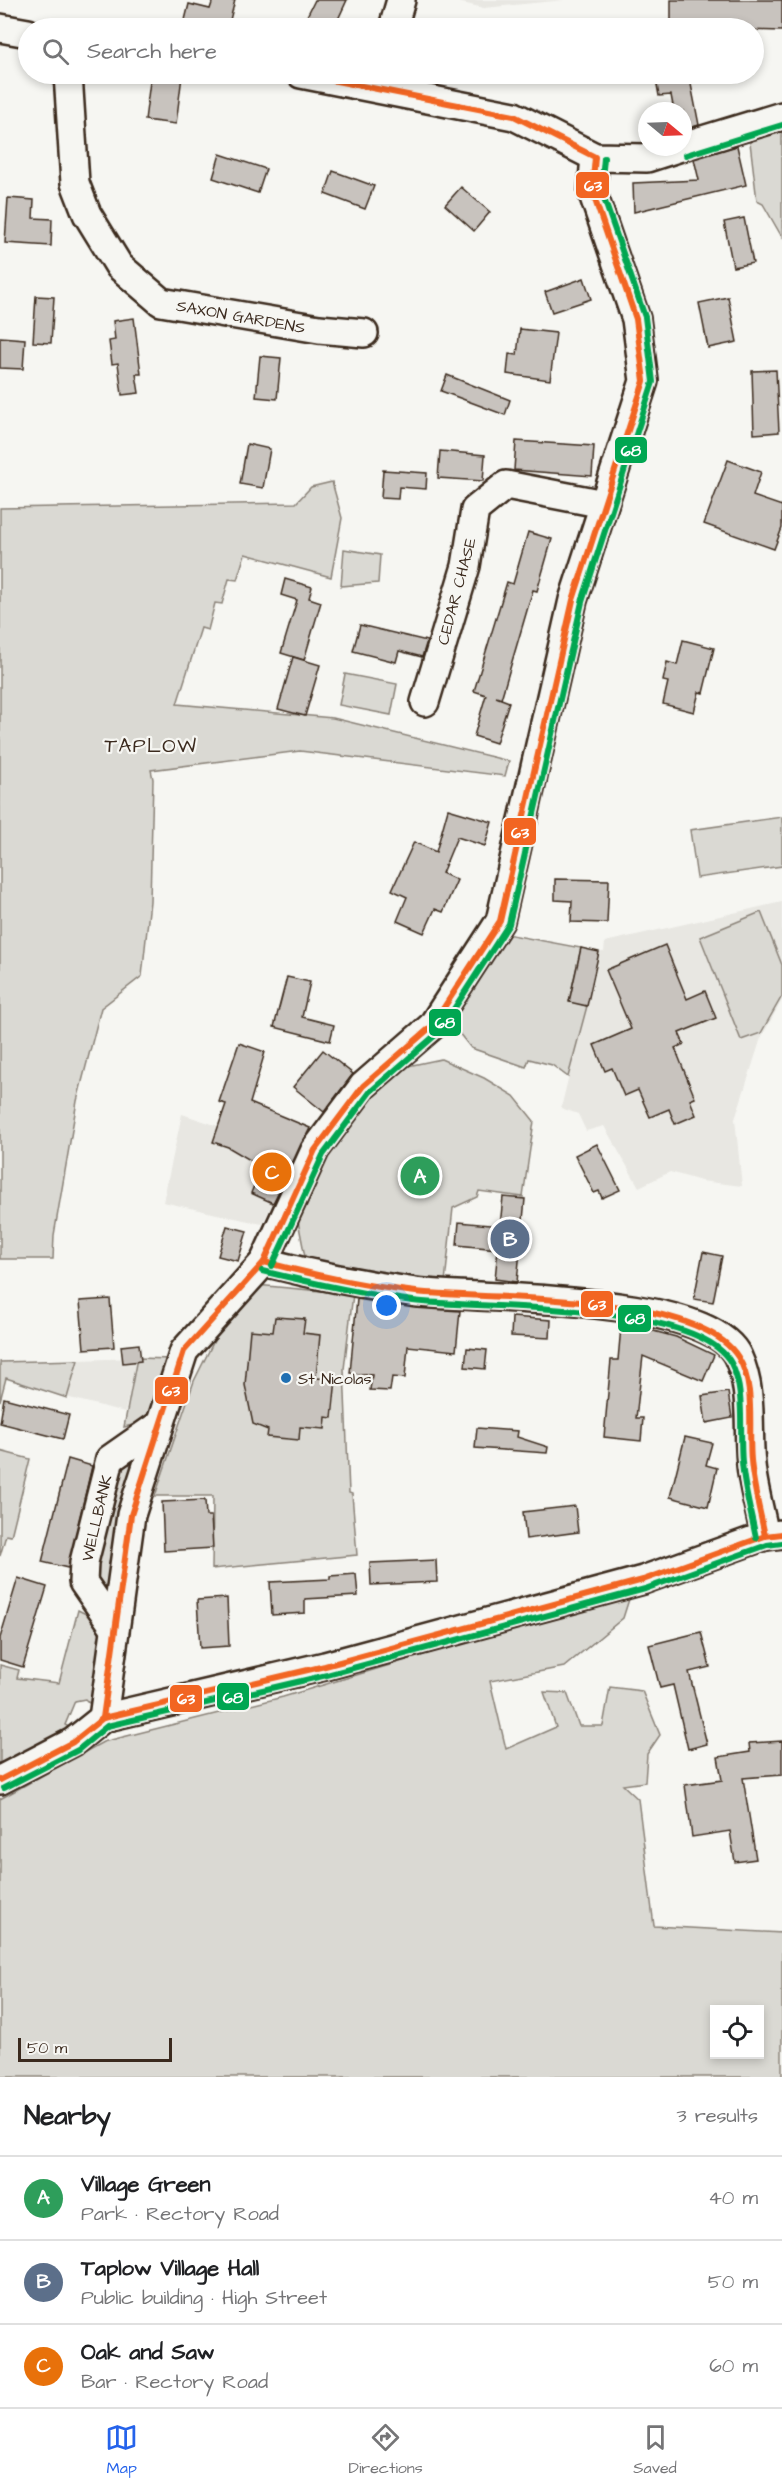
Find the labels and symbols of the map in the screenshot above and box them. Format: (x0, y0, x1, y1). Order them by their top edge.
north arrow (638, 102, 692, 156)
line badge: 63 (575, 171, 610, 199)
text: 63 (584, 175, 603, 197)
street label: SAXON GARDENS (175, 295, 307, 339)
line badge: 68 (614, 436, 648, 464)
text: 68 (621, 440, 642, 462)
street label: CEDAR CHASE (432, 535, 482, 647)
district label: TAPLOW (104, 732, 198, 760)
line badge: 63 (503, 817, 537, 846)
text: 63 (511, 822, 530, 844)
line badge: 68 (428, 1008, 462, 1037)
text: 68 (435, 1012, 456, 1034)
pin: C (252, 1150, 292, 1194)
pin: A (400, 1154, 440, 1198)
pin: B (490, 1216, 530, 1262)
line badge: 63 (580, 1290, 614, 1318)
your location (372, 1291, 401, 1320)
text: 63 (588, 1294, 607, 1316)
line badge: 68 (617, 1304, 652, 1333)
text: 68 (625, 1308, 646, 1330)
place label: St Nicolas (298, 1368, 371, 1390)
marker: St Nicolas (279, 1371, 293, 1385)
line badge: 63 (154, 1376, 189, 1405)
text: 63 (162, 1380, 181, 1402)
street label: WELLBANK (76, 1473, 118, 1564)
line badge: 68 (216, 1682, 250, 1711)
line badge: 63 (169, 1684, 203, 1713)
text: 68 (223, 1687, 244, 1709)
text: 63 (177, 1688, 196, 1710)
scale bar (18, 2035, 172, 2062)

